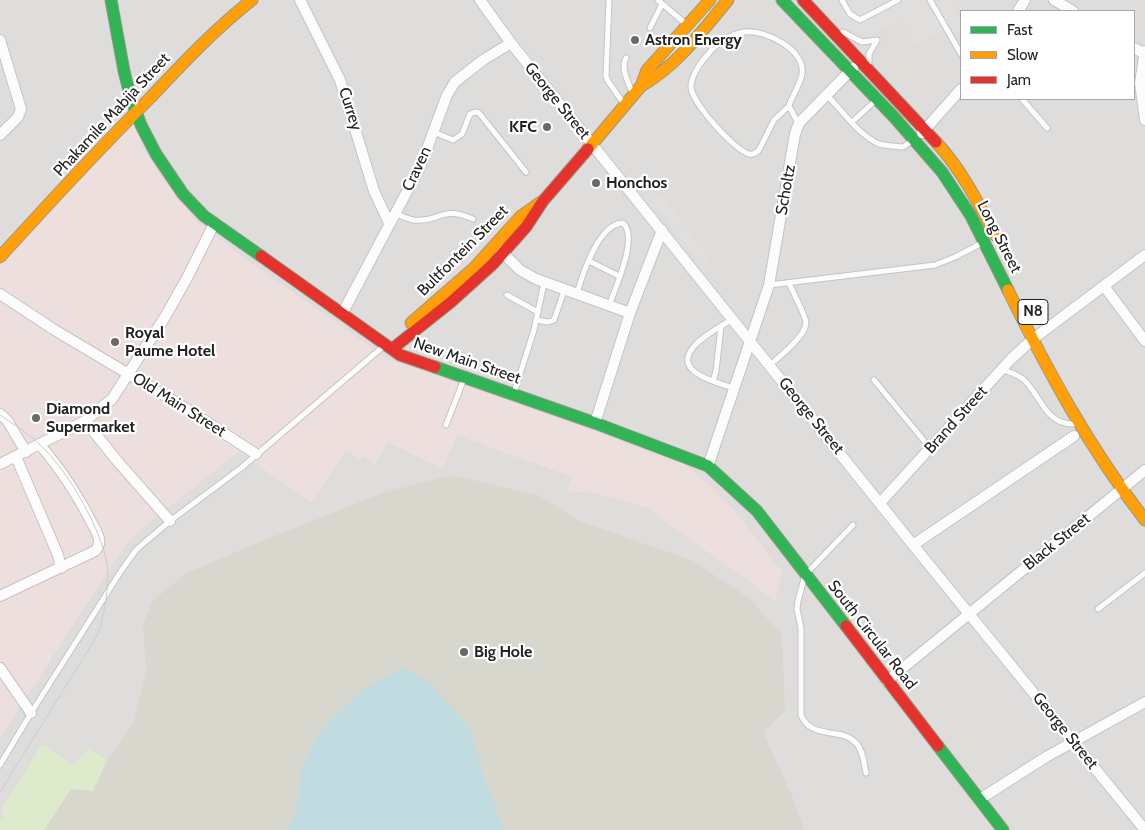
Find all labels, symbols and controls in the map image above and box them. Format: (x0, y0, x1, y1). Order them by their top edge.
legend (960, 10, 1135, 100)
text: Fast (1007, 21, 1032, 39)
place label: Astron Energy (645, 30, 742, 50)
marker: Astron Energy (629, 34, 641, 46)
text: Slow (1007, 46, 1038, 64)
street label: Phakamile Mabija Street (50, 49, 174, 181)
street label: George Street (520, 59, 594, 143)
text: Jam (1007, 71, 1031, 89)
street label: Currey (334, 85, 366, 133)
place label: KFC (509, 117, 537, 137)
marker: KFC (541, 121, 553, 133)
street label: Craven (398, 144, 436, 194)
street label: Scholtz (772, 163, 800, 217)
place label: Honchos (606, 173, 667, 193)
marker: Honchos (590, 177, 602, 189)
street label: Long Street (973, 198, 1025, 276)
street label: Bultfontein Street (414, 202, 512, 300)
road number: N8 (1018, 300, 1048, 324)
place label: Royal Paume Hotel (125, 323, 215, 361)
street label: New Main Street (411, 334, 523, 388)
marker: Royal Paume Hotel (109, 336, 121, 348)
street label: Old Main Street (129, 369, 229, 441)
street label: George Street (774, 374, 848, 458)
street label: Brand Street (921, 382, 991, 458)
place label: Diamond Supermarket (46, 399, 135, 437)
marker: Diamond Supermarket (30, 412, 42, 424)
street label: Black Street (1020, 509, 1094, 575)
street label: South Circular Road (823, 577, 921, 693)
place label: Big Hole (474, 642, 532, 662)
marker: Big Hole (458, 646, 470, 658)
street label: George Street (1028, 689, 1102, 773)

